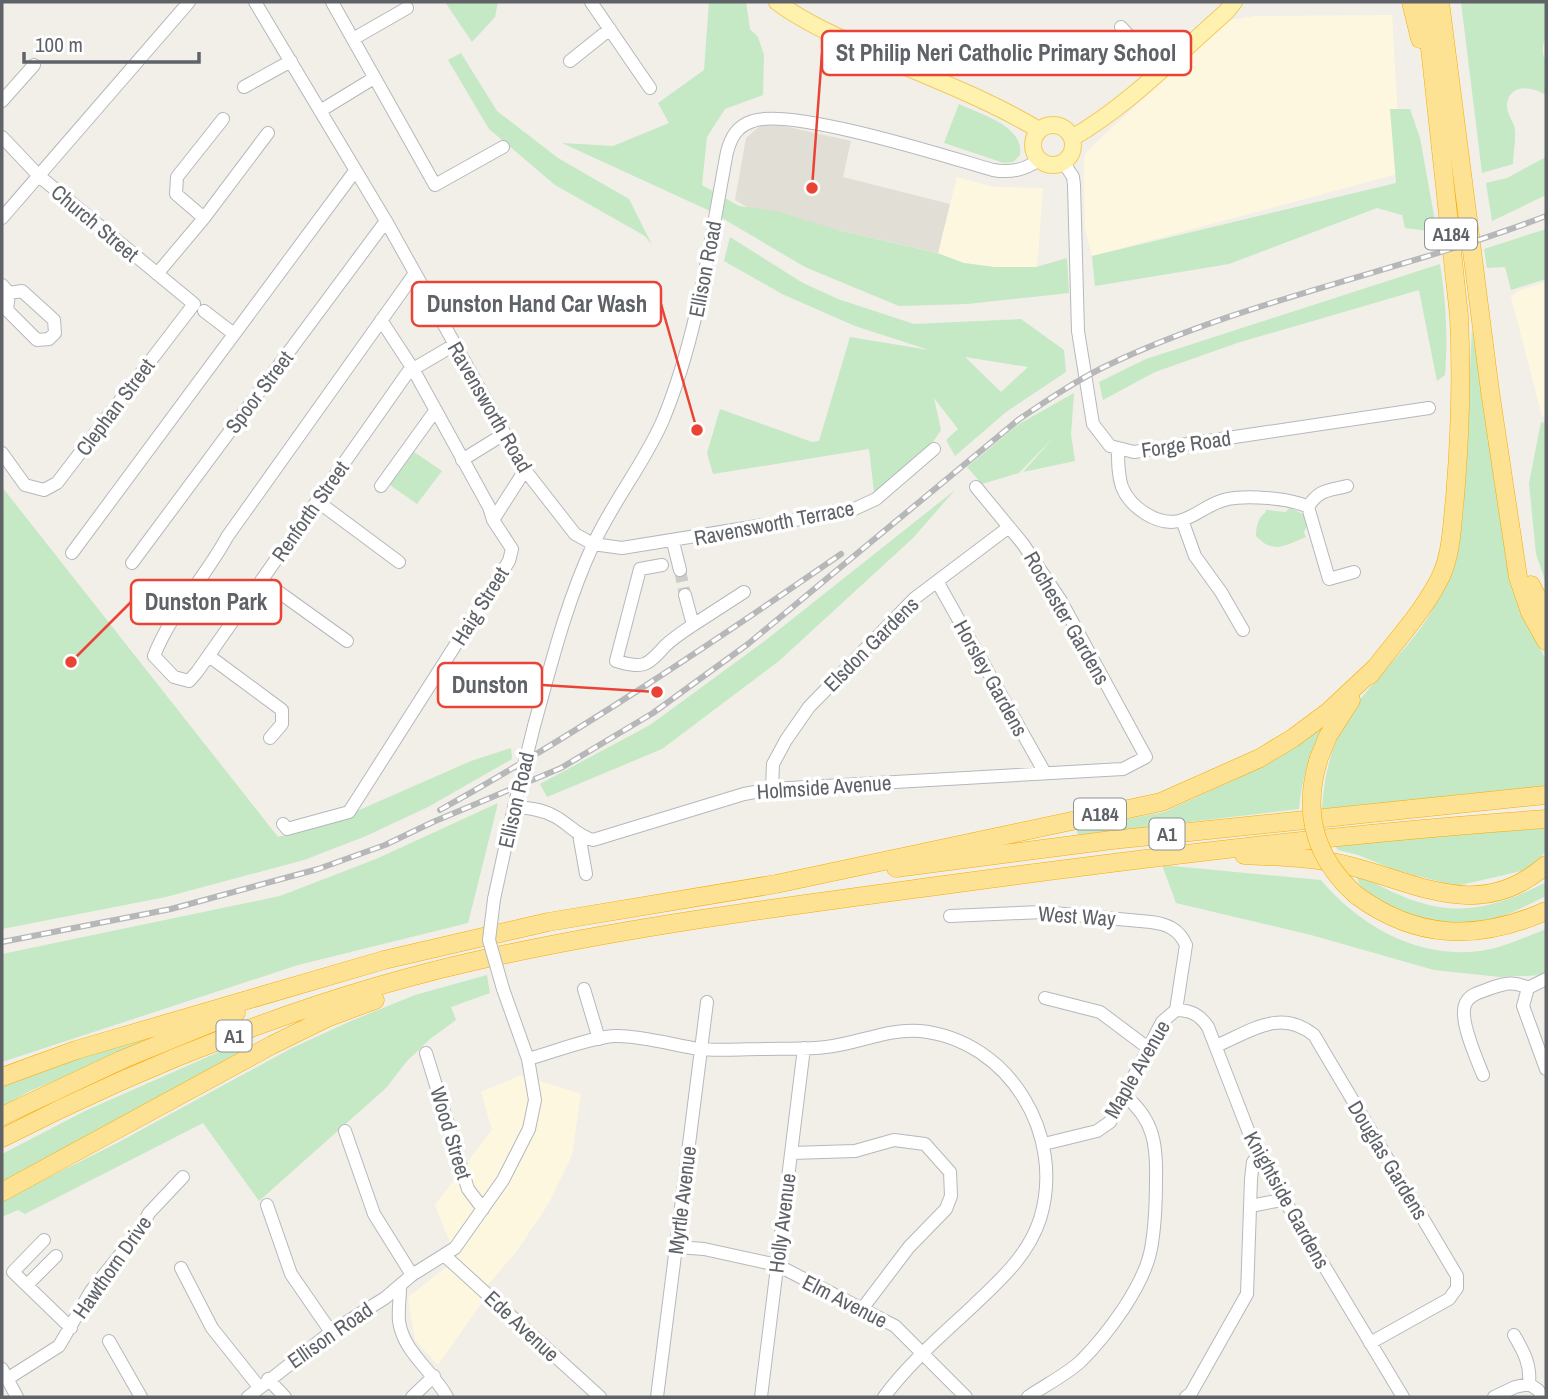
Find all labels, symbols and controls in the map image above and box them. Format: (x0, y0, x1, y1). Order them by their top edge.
scale bar (24, 21, 200, 65)
text: 100 m (35, 30, 83, 59)
callout: St Philip Neri Catholic Primary School (822, 31, 1191, 75)
text: St Philip Neri Catholic Primary School (836, 37, 1176, 68)
street label: Church Street (45, 178, 145, 268)
street label: Ellison Road (681, 218, 729, 320)
road number: A184 (1425, 218, 1477, 250)
callout: Dunston Hand Car Wash (412, 282, 661, 326)
text: Dunston Hand Car Wash (427, 288, 647, 319)
street label: Ravensworth Road (441, 336, 539, 478)
street label: Spoor Street (218, 344, 300, 439)
street label: Clephan Street (69, 352, 161, 462)
street label: Forge Road (1139, 423, 1233, 465)
street label: Renforth Street (265, 455, 355, 567)
street label: Ravensworth Terrace (692, 493, 856, 553)
street label: Rochester Gardens (1017, 546, 1117, 690)
street label: Haig Street (445, 561, 515, 651)
callout: Dunston Park (131, 580, 281, 624)
text: Dunston Park (145, 586, 268, 617)
street label: Elsdon Gardens (817, 590, 925, 698)
street label: Horsley Gardens (947, 614, 1035, 742)
callout: Dunston (438, 663, 542, 707)
text: Dunston (452, 669, 528, 700)
street label: Ellison Road (491, 749, 541, 851)
street label: Holmside Avenue (756, 768, 892, 806)
road number: A184 (1074, 799, 1126, 830)
road number: A1 (1150, 818, 1184, 849)
street label: West Way (1037, 899, 1117, 933)
street label: Maple Avenue (1097, 1015, 1177, 1123)
road number: A1 (216, 1020, 252, 1052)
street label: Wood Street (423, 1083, 479, 1183)
street label: Douglas Gardens (1341, 1095, 1435, 1225)
street label: Knightside Gardens (1237, 1126, 1337, 1274)
street label: Myrtle Avenue (661, 1144, 703, 1256)
street label: Holly Avenue (762, 1171, 802, 1275)
street label: Hawthorn Drive (66, 1210, 158, 1324)
street label: Elm Avenue (798, 1267, 892, 1335)
street label: Ede Avenue (478, 1284, 566, 1368)
street label: Ellison Road (282, 1295, 378, 1375)

